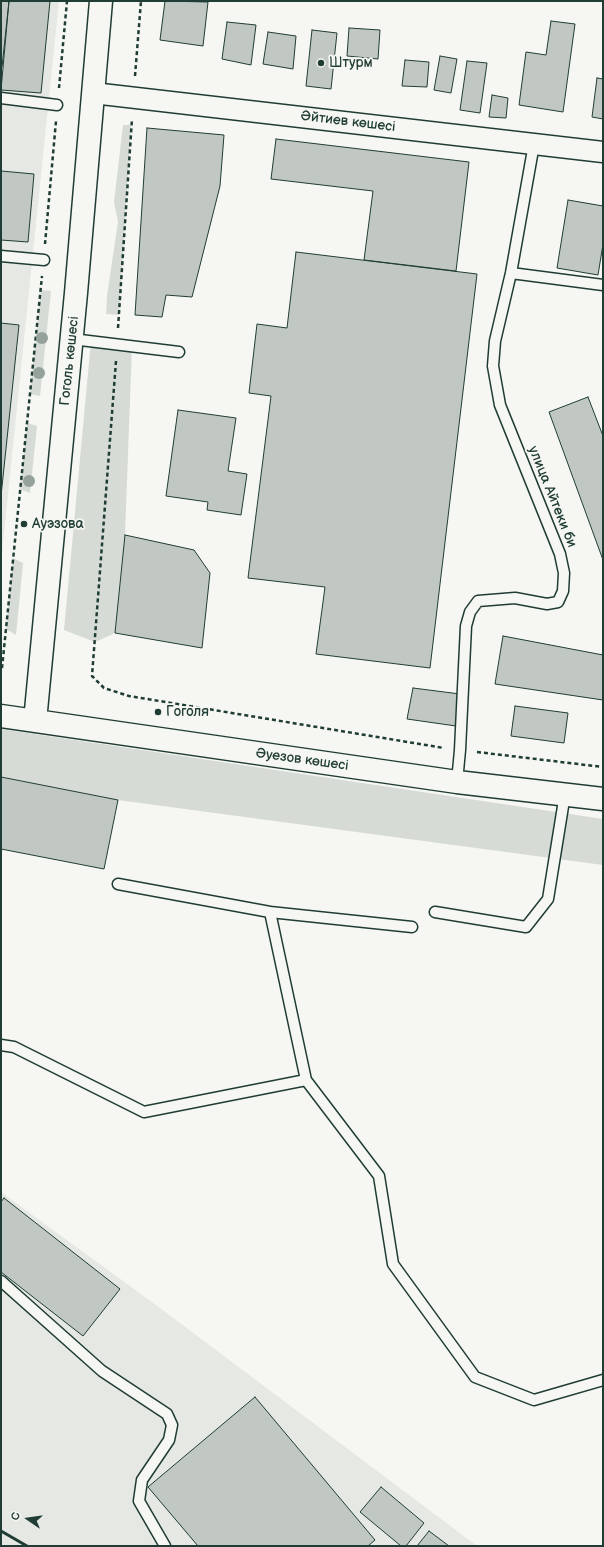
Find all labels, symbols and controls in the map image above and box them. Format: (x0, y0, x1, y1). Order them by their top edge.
place label: Штурм (329, 55, 373, 71)
marker: Штурм (316, 58, 326, 68)
street label: Әйтиев көшесі (300, 108, 396, 136)
street label: Гоголь көшесі (57, 315, 83, 407)
street label: улица Айтеки би (524, 444, 580, 550)
place label: Ауэзова (32, 516, 84, 532)
marker: Ауэзова (19, 519, 29, 529)
place label: Гоголя (166, 704, 209, 720)
marker: Гоголя (153, 707, 163, 717)
street label: Әуезов көшесі (254, 745, 350, 775)
north arrow (8, 1499, 48, 1539)
text: С (9, 1511, 23, 1521)

